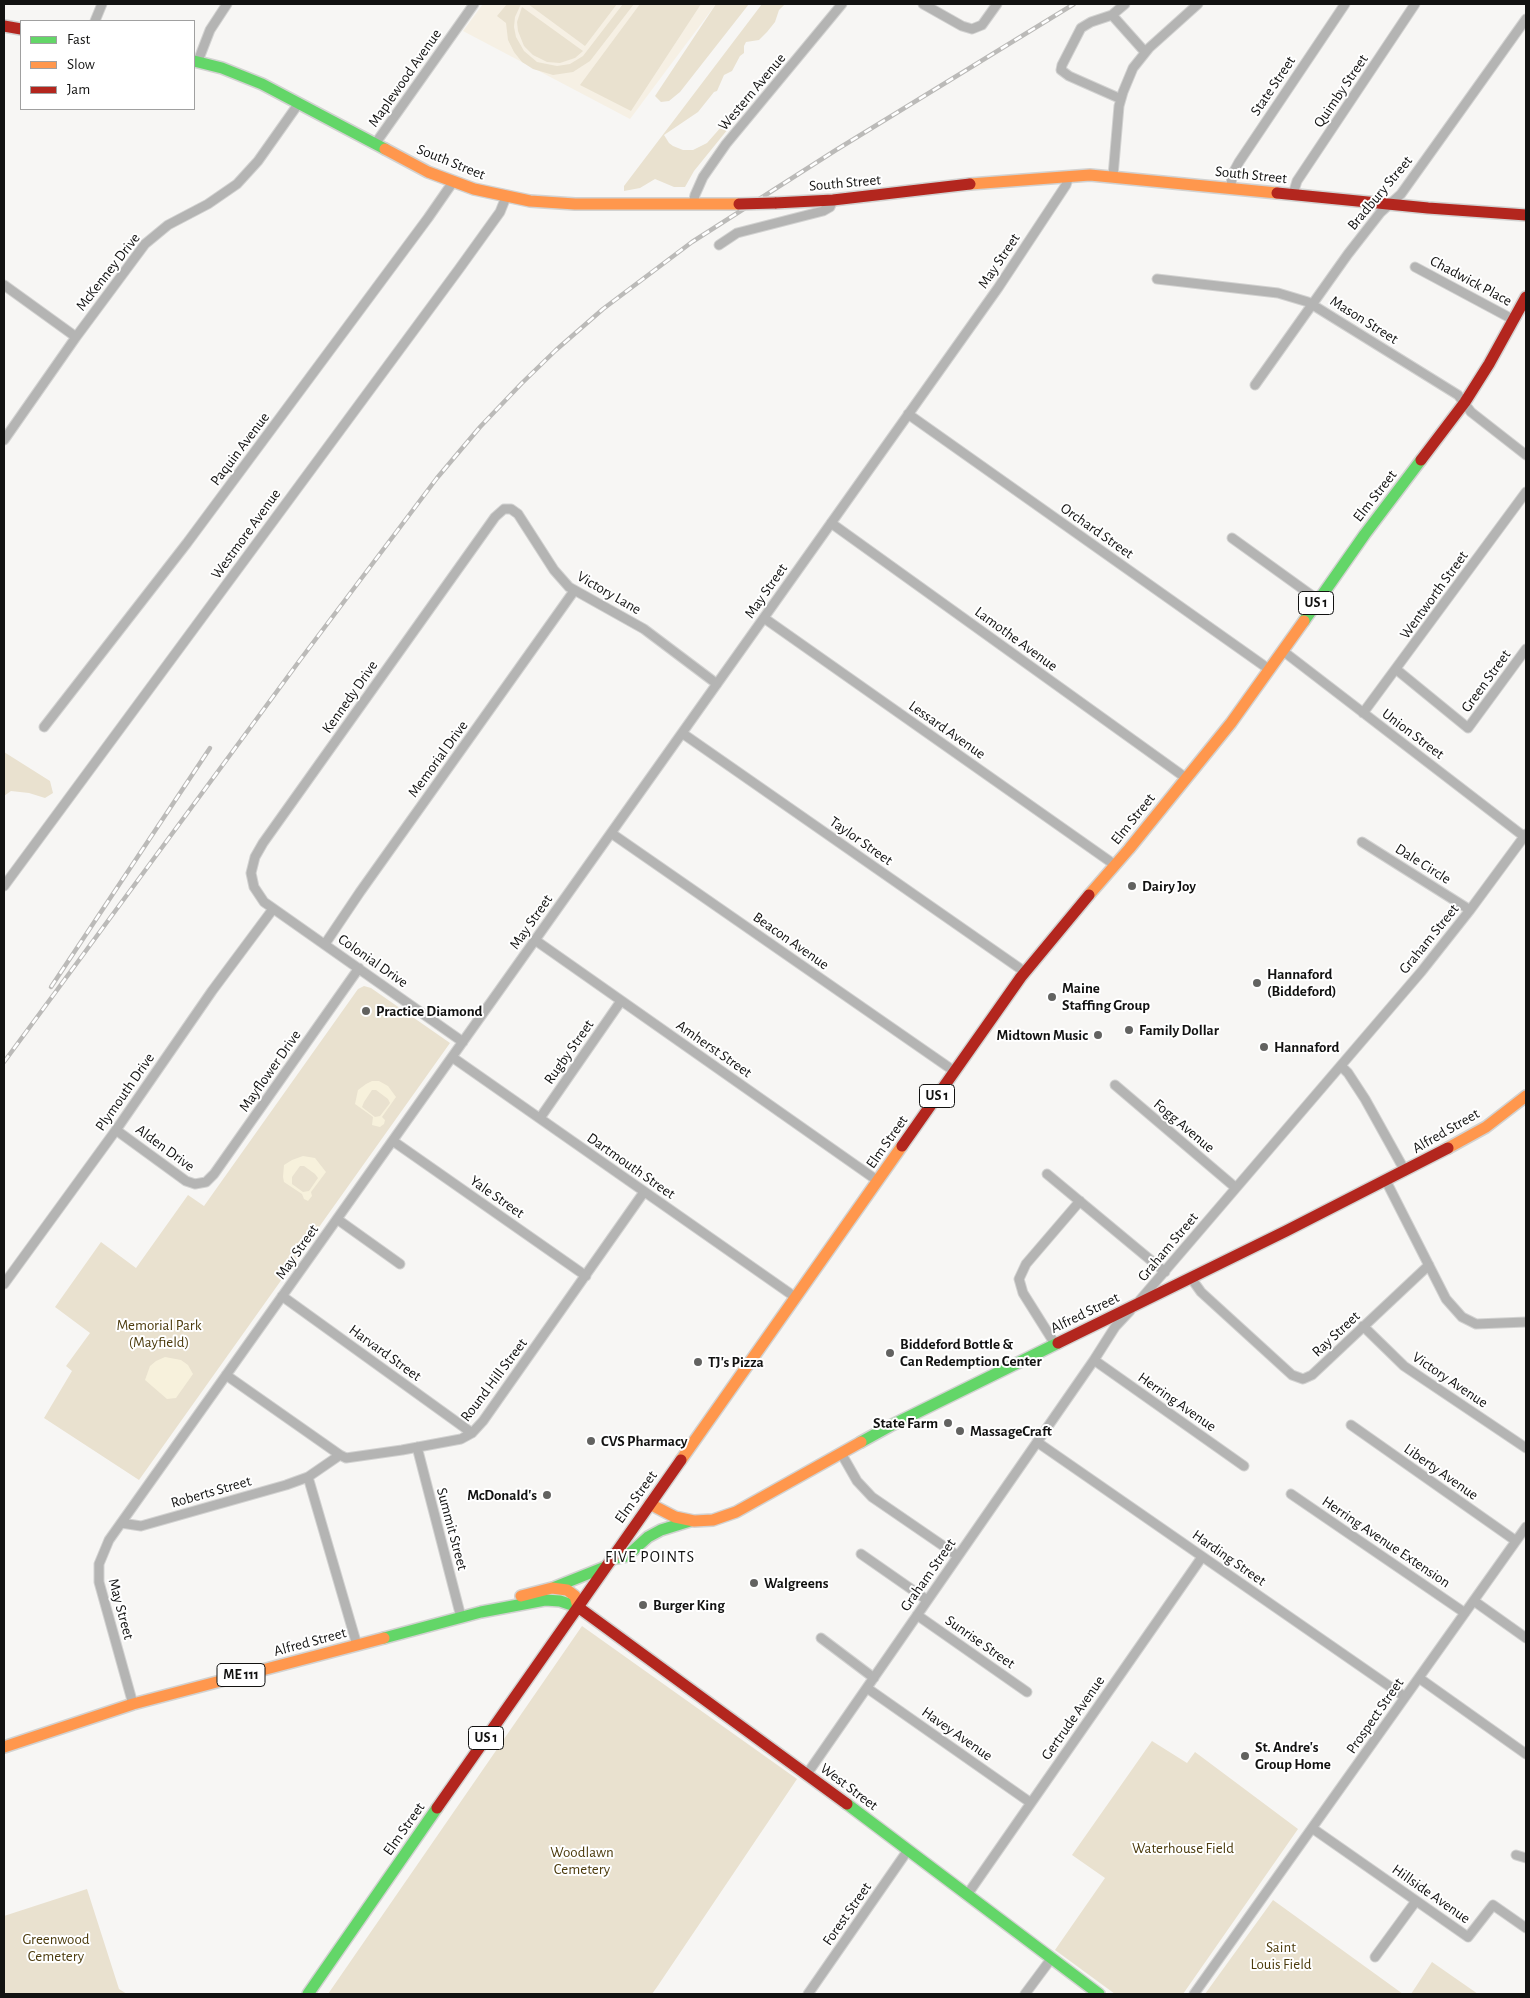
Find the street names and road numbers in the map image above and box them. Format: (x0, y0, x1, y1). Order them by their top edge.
street label: Maplewood Avenue (365, 26, 445, 130)
street label: Western Avenue (714, 50, 790, 134)
street label: Quimby Street (1310, 51, 1372, 131)
street label: State Street (1247, 53, 1299, 119)
street label: South Street (414, 140, 488, 184)
street label: Bradbury Street (1344, 152, 1416, 234)
street label: South Street (1214, 162, 1288, 188)
street label: South Street (808, 171, 882, 195)
street label: McKenney Drive (72, 229, 144, 315)
street label: May Street (974, 230, 1024, 292)
street label: Chadwick Place (1427, 252, 1515, 310)
street label: Mason Street (1327, 292, 1401, 348)
street label: Paquin Avenue (207, 409, 273, 489)
street label: Elm Street (1349, 467, 1401, 525)
street label: Westmore Avenue (207, 485, 285, 583)
street label: Orchard Street (1057, 499, 1137, 563)
street label: Wentworth Street (1396, 547, 1472, 643)
street label: May Street (741, 560, 791, 622)
street label: Victory Lane (574, 567, 644, 619)
road number: US 1 (1298, 592, 1334, 614)
street label: Lamothe Avenue (971, 603, 1061, 675)
street label: Green Street (1457, 646, 1515, 716)
street label: Kennedy Drive (318, 657, 382, 737)
street label: Lessard Avenue (905, 697, 989, 763)
street label: Union Street (1378, 705, 1448, 763)
street label: Memorial Drive (404, 717, 472, 801)
street label: Elm Street (1107, 790, 1159, 848)
street label: Taylor Street (826, 813, 896, 869)
street label: Dale Circle (1392, 840, 1454, 888)
street label: May Street (506, 891, 556, 953)
street label: Graham Street (1395, 900, 1463, 978)
street label: Beacon Avenue (750, 908, 832, 974)
street label: Colonial Drive (334, 930, 412, 992)
street label: Rugby Street (540, 1016, 598, 1088)
street label: Amherst Street (673, 1016, 755, 1082)
street label: Mayflower Drive (235, 1027, 305, 1115)
street label: Plymouth Drive (91, 1049, 159, 1135)
road number: US 1 (920, 1084, 954, 1108)
street label: Fogg Avenue (1150, 1095, 1218, 1157)
street label: Alfred Street (1409, 1105, 1483, 1157)
street label: Elm Street (862, 1112, 912, 1172)
street label: Alden Drive (132, 1121, 198, 1175)
street label: Dartmouth Street (583, 1129, 679, 1203)
street label: Yale Street (466, 1172, 528, 1222)
street label: Graham Street (1134, 1209, 1202, 1285)
street label: May Street (272, 1221, 322, 1283)
street label: Alfred Street (1048, 1289, 1122, 1337)
street label: Ray Street (1308, 1307, 1364, 1361)
street label: Harvard Street (345, 1321, 425, 1385)
street label: Round Hill Street (457, 1335, 531, 1425)
street label: Victory Avenue (1409, 1348, 1491, 1412)
street label: Herring Avenue (1134, 1368, 1220, 1436)
street label: Liberty Avenue (1400, 1440, 1482, 1504)
street label: Elm Street (611, 1467, 661, 1527)
street label: Roberts Street (169, 1472, 253, 1512)
street label: Summit Street (432, 1486, 472, 1572)
street label: Herring Avenue Extension (1318, 1492, 1454, 1592)
street label: Harding Street (1189, 1526, 1269, 1590)
street label: Graham Street (896, 1535, 960, 1615)
street label: May Street (104, 1576, 138, 1642)
street label: Sunrise Street (942, 1611, 1018, 1673)
street label: Alfred Street (272, 1624, 348, 1660)
road number: ME 111 (217, 1664, 265, 1686)
street label: Gertrude Avenue (1037, 1672, 1109, 1764)
street label: Prospect Street (1342, 1675, 1408, 1757)
street label: Havey Avenue (918, 1703, 996, 1765)
road number: US 1 (468, 1726, 504, 1750)
street label: West Street (817, 1759, 881, 1815)
street label: Elm Street (379, 1799, 429, 1859)
street label: Hillside Avenue (1388, 1860, 1474, 1928)
street label: Forest Street (819, 1879, 875, 1949)

